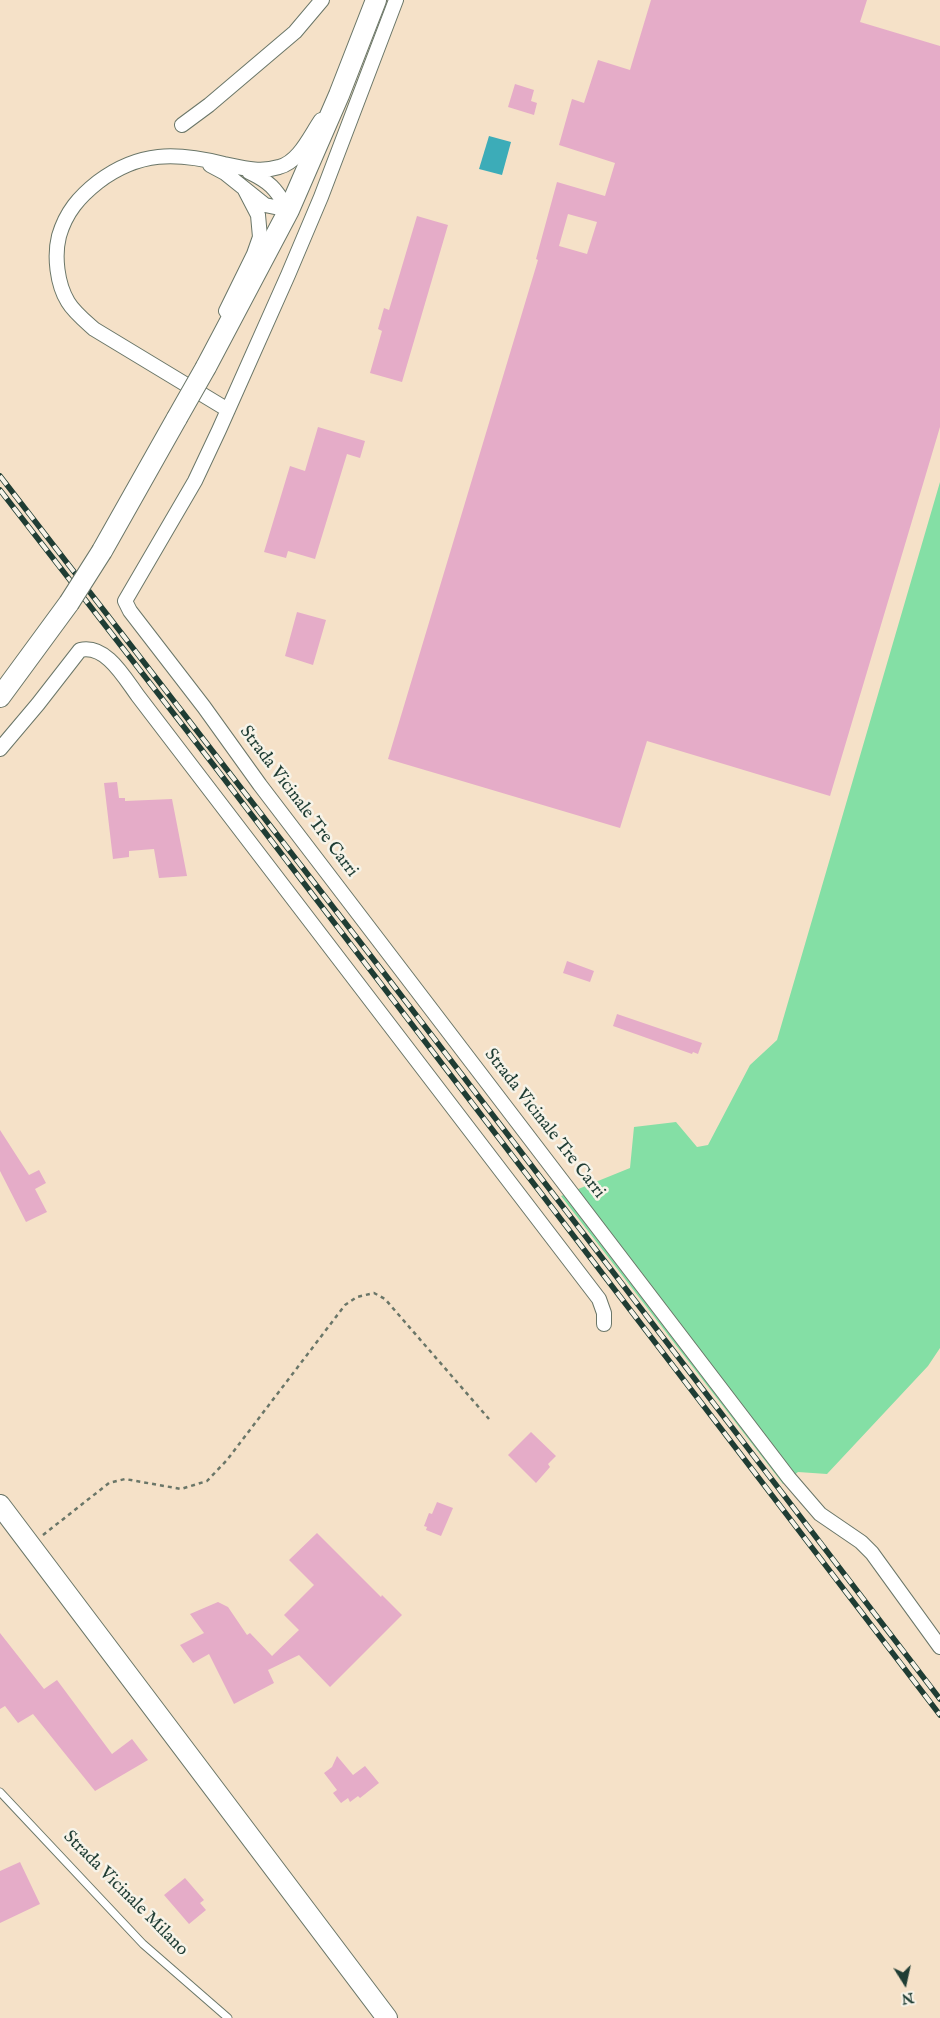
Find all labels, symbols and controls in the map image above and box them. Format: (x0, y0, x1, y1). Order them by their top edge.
street label: Strada Vicinale Tre Carri (234, 722, 362, 882)
street label: Strada Vicinale Tre Carri (479, 1045, 609, 1203)
street label: Strada Vicinale Milano (58, 1827, 192, 1961)
north arrow (880, 1958, 930, 2008)
text: N (900, 1988, 915, 2008)

